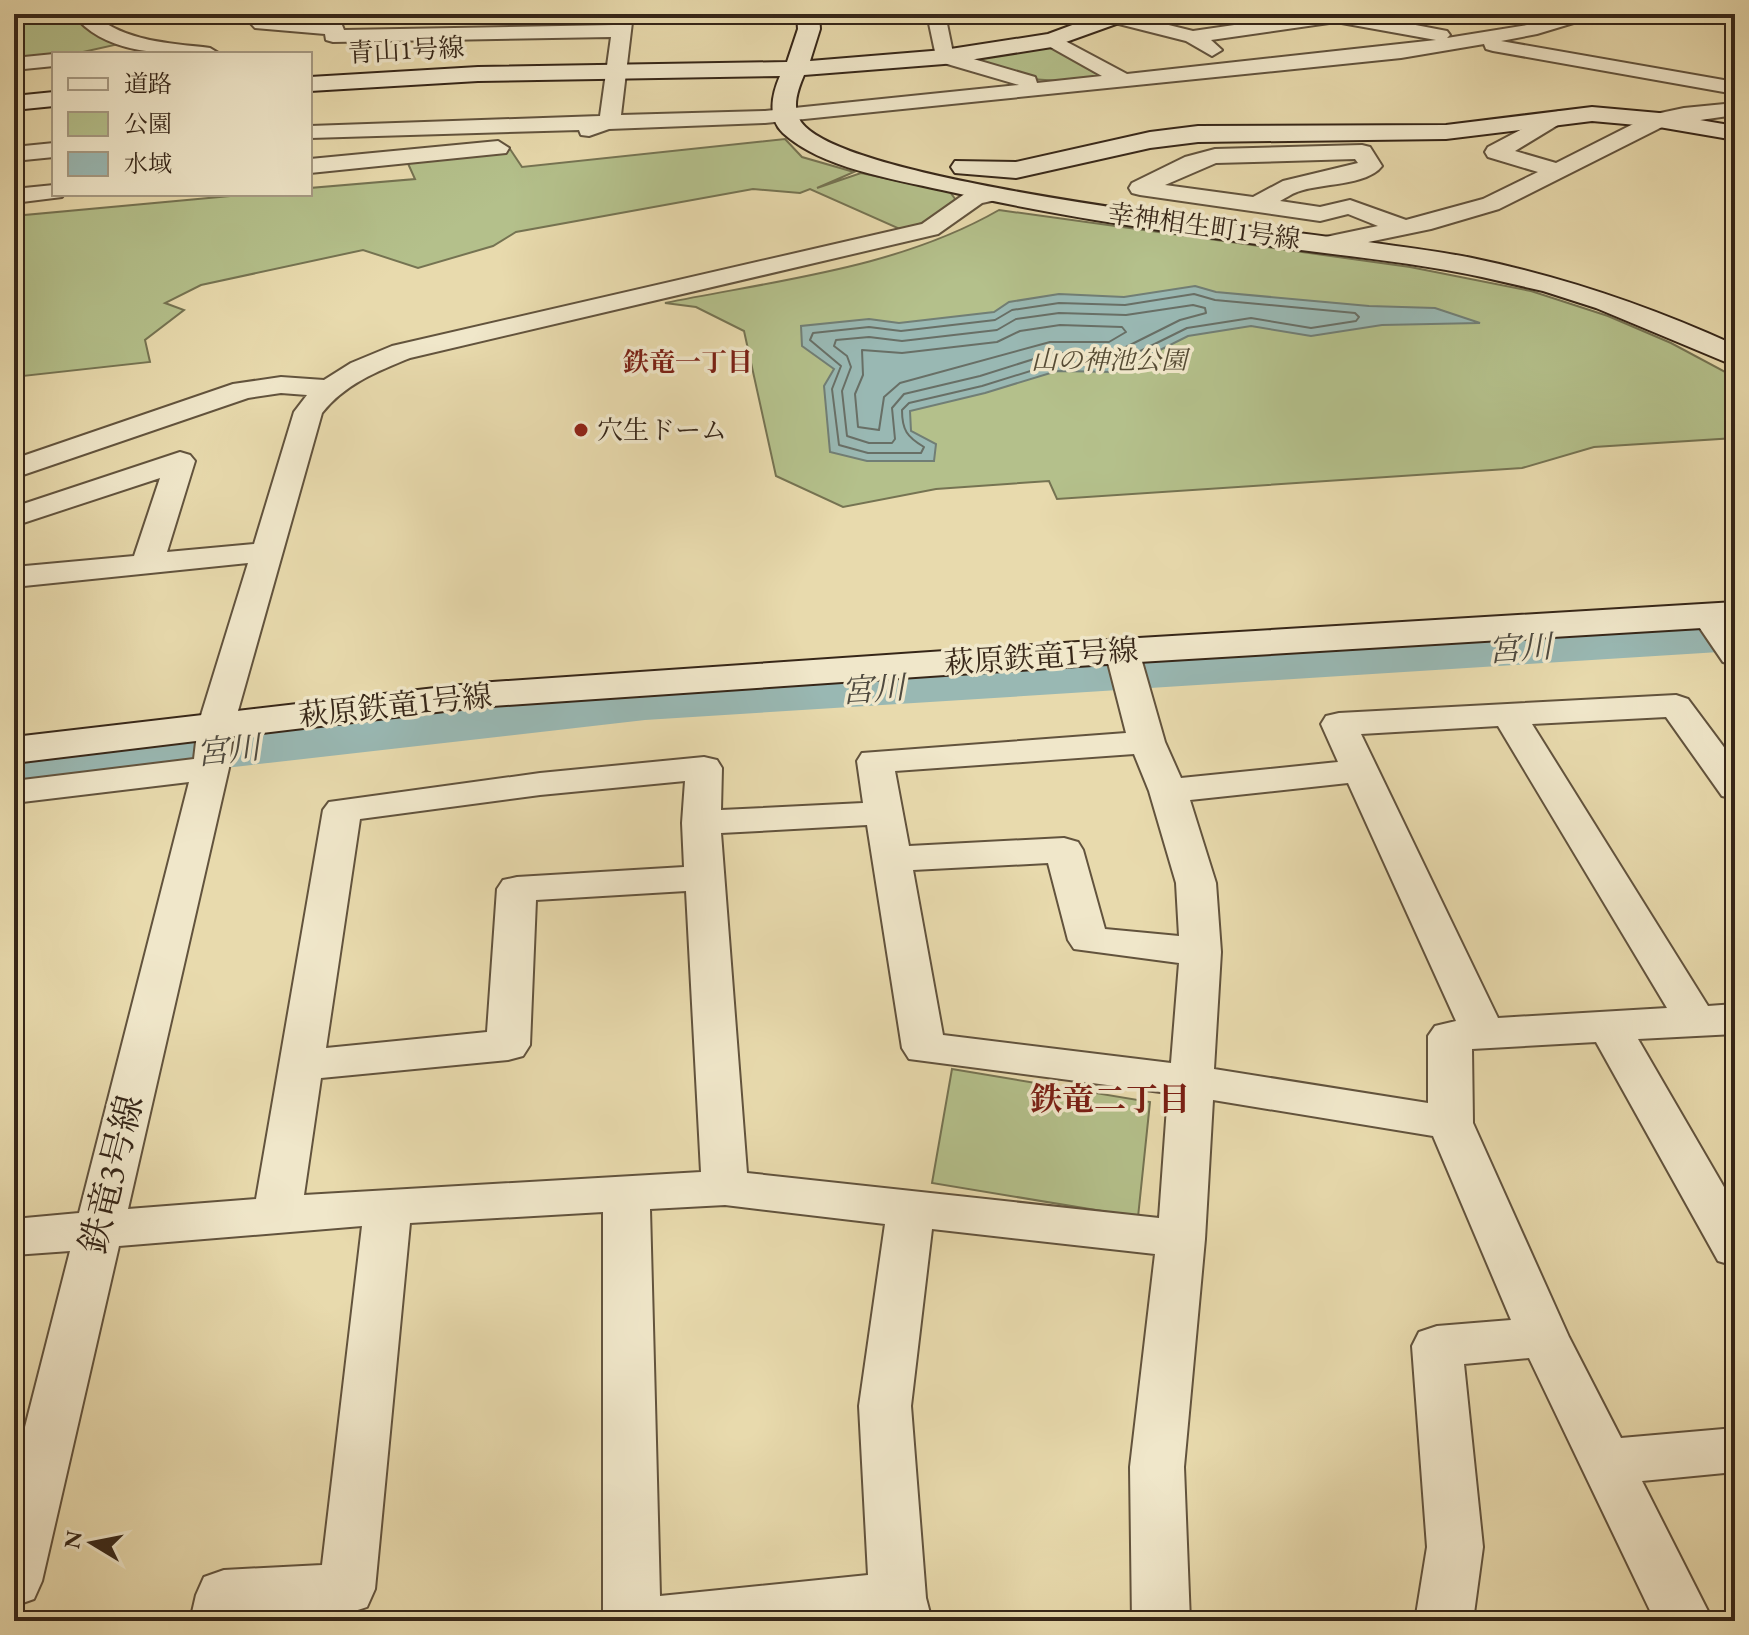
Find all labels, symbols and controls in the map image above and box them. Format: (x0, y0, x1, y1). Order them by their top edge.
street label: 青山1号線 (347, 30, 465, 70)
legend (52, 52, 312, 196)
text: 道路 (124, 68, 172, 99)
text: 公園 (124, 108, 172, 139)
text: 水域 (124, 148, 172, 179)
street label: 幸神相生町1号線 (1105, 196, 1303, 256)
park label: 山の神池公園 (1031, 343, 1191, 377)
district label: 鉄竜一丁目 (623, 345, 753, 379)
place label: 穴生ドーム (597, 413, 727, 447)
marker: 穴生ドーム (572, 421, 590, 439)
water label: 宮川 (1487, 625, 1556, 671)
street label: 萩原鉄竜1号線 (943, 630, 1139, 682)
water label: 宮川 (840, 666, 909, 712)
street label: 萩原鉄竜1号線 (296, 675, 494, 735)
water label: 宮川 (194, 725, 265, 774)
district label: 鉄竜二丁目 (1030, 1078, 1190, 1120)
street label: 鉄竜3号線 (69, 1090, 153, 1258)
north arrow (52, 1503, 132, 1583)
text: N (57, 1528, 89, 1551)

